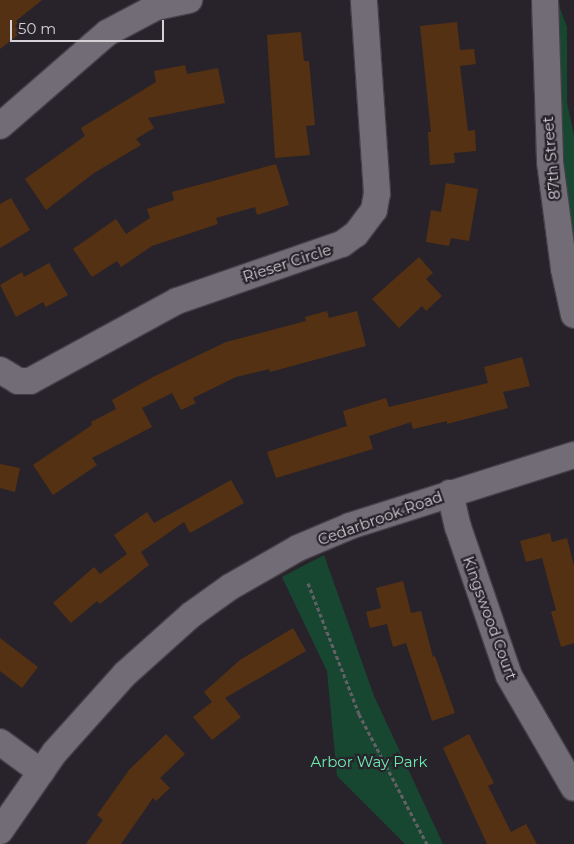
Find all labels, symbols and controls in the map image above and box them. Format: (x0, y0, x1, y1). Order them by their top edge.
scale bar (12, 10, 166, 42)
text: 50 m (18, 19, 56, 38)
street label: 87th Street (538, 116, 564, 200)
street label: Rieser Circle (240, 240, 334, 286)
street label: Cedarbrook Road (315, 487, 445, 549)
street label: Kingswood Court (459, 554, 521, 682)
park label: Arbor Way Park (311, 753, 427, 771)

